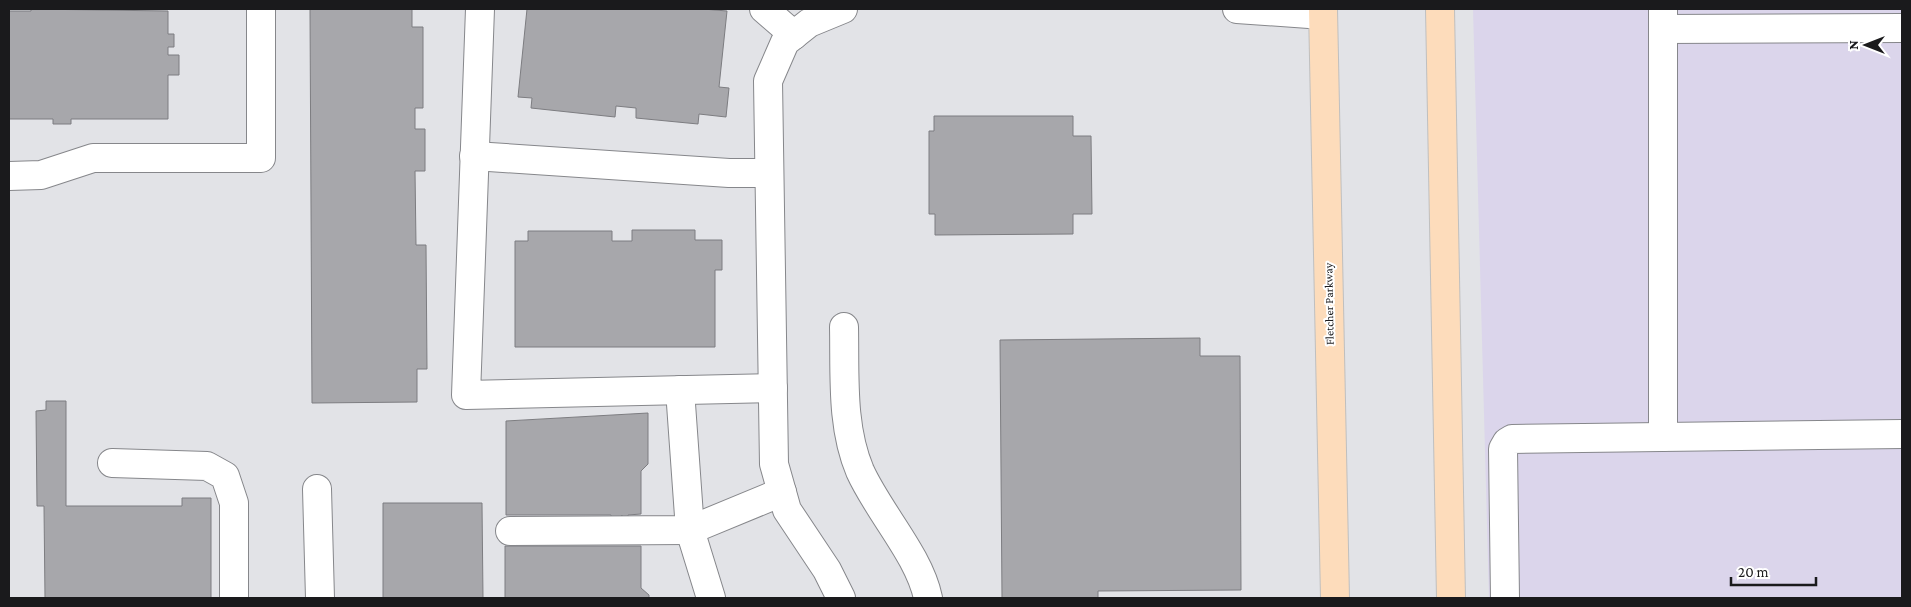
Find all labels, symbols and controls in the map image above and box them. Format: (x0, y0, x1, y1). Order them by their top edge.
north arrow (1841, 20, 1891, 70)
text: N (1845, 40, 1861, 50)
street label: Fletcher Parkway (1321, 262, 1337, 345)
scale bar (1731, 554, 1816, 586)
text: 20 m (1738, 564, 1769, 580)

